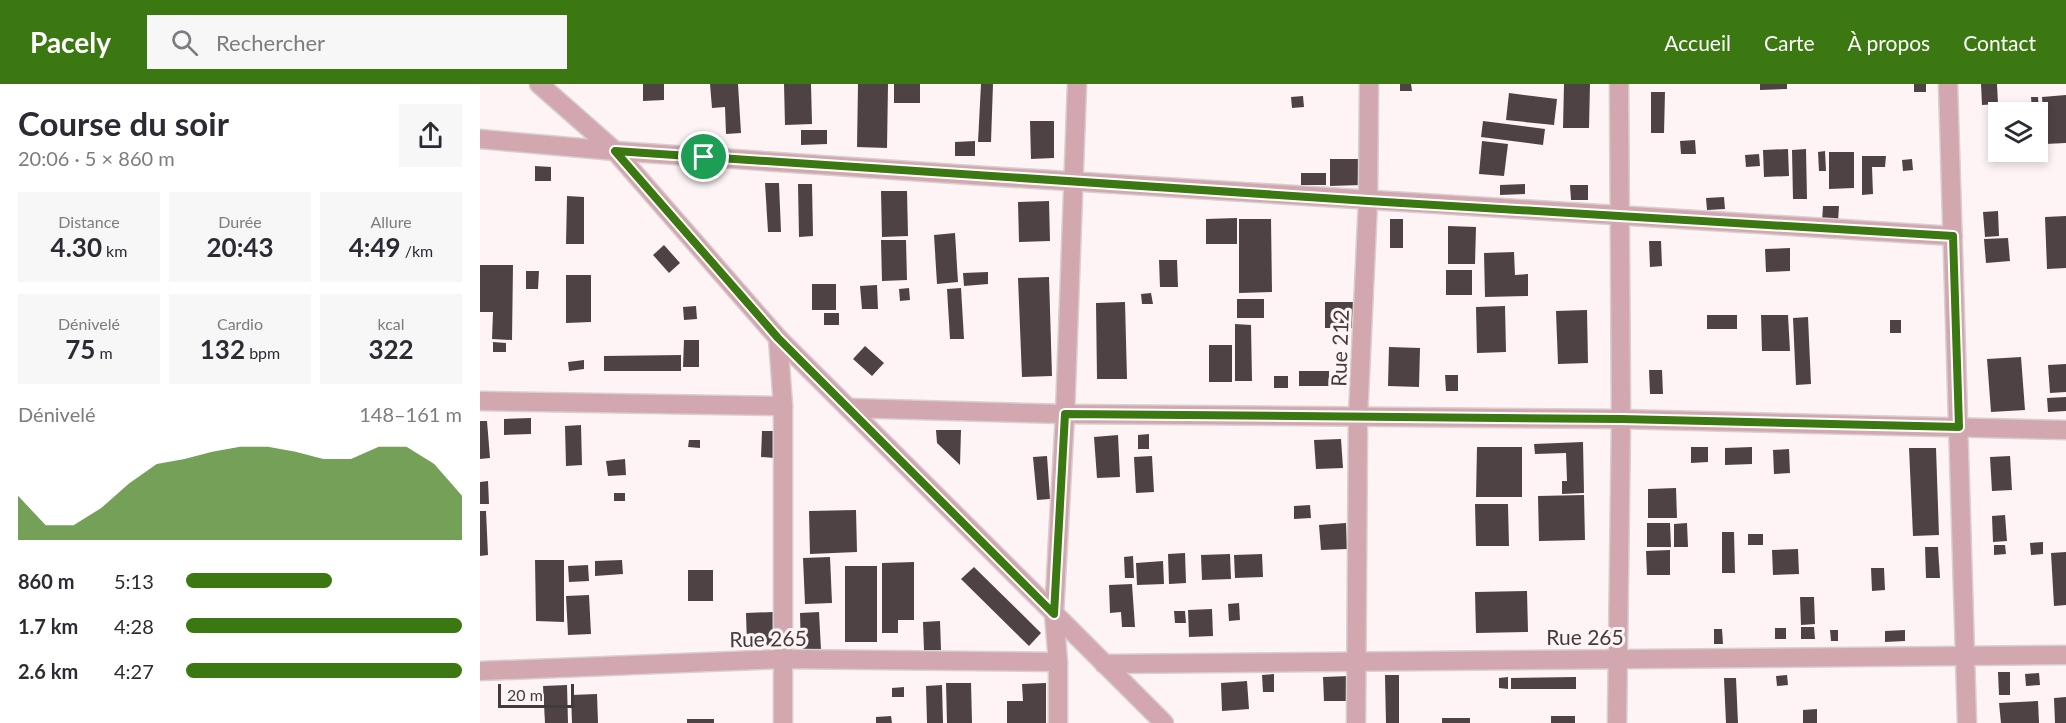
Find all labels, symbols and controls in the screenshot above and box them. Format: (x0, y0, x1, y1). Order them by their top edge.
search box (147, 15, 567, 69)
text: Pacely (30, 25, 111, 59)
icon: search (168, 26, 201, 59)
text: Rechercher (216, 29, 325, 56)
text: Accueil (1664, 30, 1731, 55)
text: Carte (1764, 30, 1815, 55)
text: À propos (1848, 30, 1930, 55)
text: Contact (1963, 30, 2036, 55)
map controls (1988, 102, 2048, 162)
button: layers (1988, 102, 2048, 162)
text: Course du soir (18, 103, 229, 143)
button: share (399, 104, 462, 167)
pin (678, 131, 729, 182)
icon: arrive (687, 140, 720, 173)
text: 20:06 · 5 × 860 m (18, 146, 175, 170)
text: Distance (58, 212, 120, 231)
text: Durée (218, 212, 262, 231)
text: Allure (370, 212, 412, 231)
text: 4.30 (51, 231, 102, 263)
text: 20:43 (206, 231, 274, 263)
text: 4:49 (349, 231, 401, 263)
text: km (102, 241, 127, 260)
text: /km (401, 241, 433, 260)
street label: Rue 212 (1325, 309, 1353, 387)
text: Dénivelé (58, 314, 120, 333)
text: Cardio (217, 314, 263, 333)
text: kcal (377, 314, 405, 333)
text: 75 (65, 333, 95, 365)
text: 132 (200, 333, 245, 365)
text: 322 (368, 333, 414, 365)
text: m (95, 343, 113, 362)
text: bpm (245, 343, 280, 362)
text: Dénivelé (18, 402, 95, 426)
text: 148–161 m (359, 402, 462, 426)
text: 860 m (18, 569, 74, 593)
text: 5:13 (114, 569, 154, 593)
text: 1.7 km (18, 614, 78, 638)
text: 4:28 (114, 614, 154, 638)
street label: Rue 265 (1546, 624, 1624, 649)
street label: Rue 265 (729, 625, 807, 651)
text: 2.6 km (18, 659, 78, 683)
text: 4:27 (114, 659, 154, 683)
scale bar (498, 681, 574, 708)
text: 20 m (507, 685, 543, 704)

